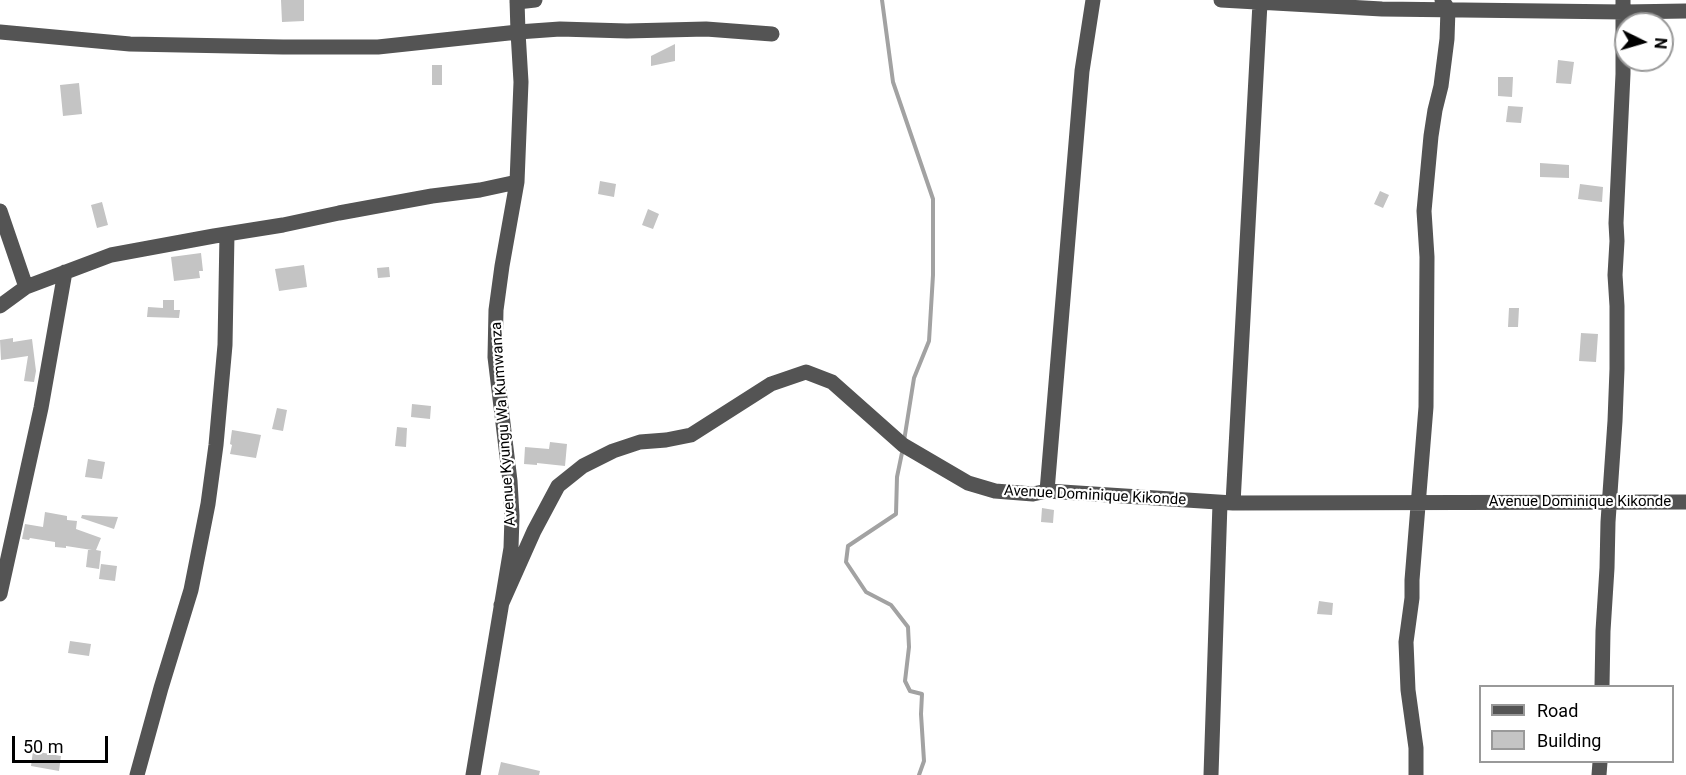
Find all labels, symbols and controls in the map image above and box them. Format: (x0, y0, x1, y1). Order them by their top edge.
north arrow (1614, 12, 1674, 72)
text: N (1650, 37, 1670, 50)
street label: Avenue Kyungu Wa Kumwanza (488, 321, 520, 527)
street label: Avenue Dominique Kikonde (1004, 482, 1186, 510)
street label: Avenue Dominique Kikonde (1489, 493, 1671, 511)
legend (1479, 685, 1674, 763)
text: Road (1537, 700, 1578, 721)
scale bar (15, 724, 111, 762)
text: Building (1537, 730, 1601, 751)
text: 50 m (23, 736, 63, 757)

